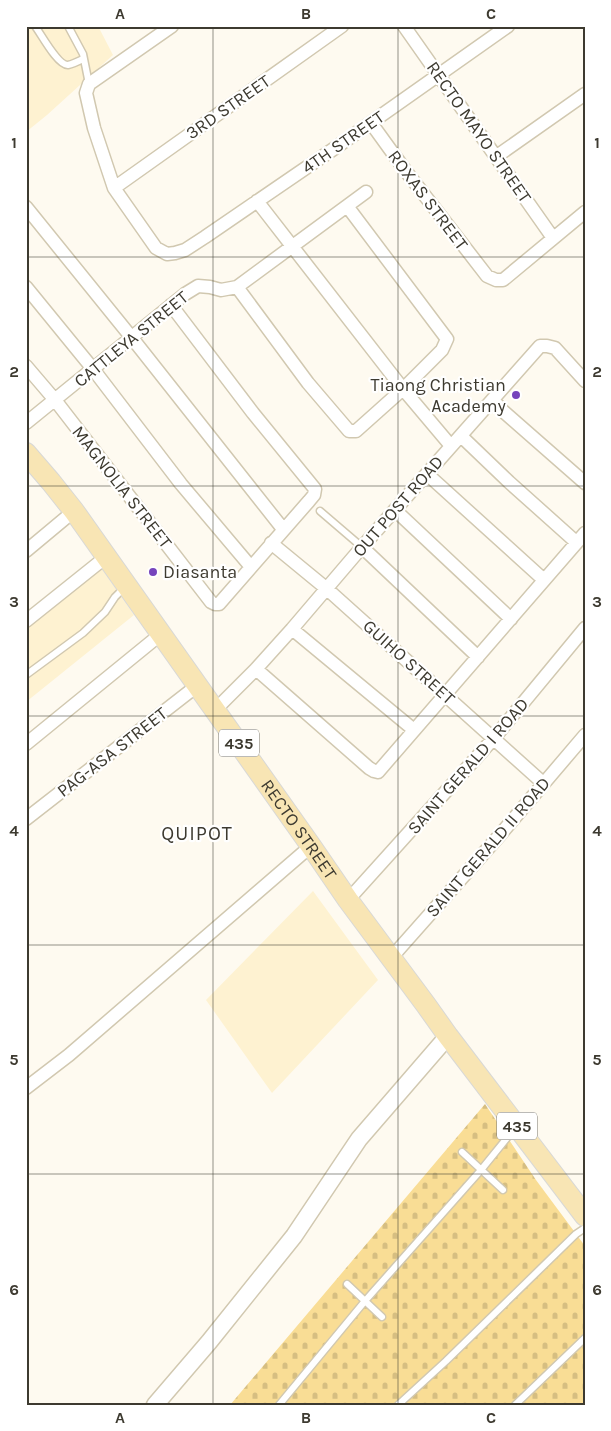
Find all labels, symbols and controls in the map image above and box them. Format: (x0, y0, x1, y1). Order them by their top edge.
text: A (115, 4, 125, 23)
text: B (301, 4, 311, 23)
text: C (486, 4, 496, 23)
street label: RECTO MAYO STREET (422, 57, 536, 207)
street label: 3RD STREET (182, 70, 274, 144)
street label: 4TH STREET (298, 106, 388, 178)
text: 1 (11, 133, 17, 152)
text: 1 (594, 133, 600, 152)
street label: ROXAS STREET (383, 146, 473, 254)
street label: CATTLEYA STREET (69, 286, 193, 392)
text: 2 (9, 362, 19, 381)
text: 2 (592, 362, 602, 381)
place label: Tiaong Christian Academy (370, 374, 507, 417)
marker: Tiaong Christian Academy (510, 389, 522, 401)
street label: MAGNOLIA STREET (67, 421, 177, 553)
street label: OUT POST ROAD (348, 451, 448, 561)
place label: Diasanta (163, 561, 237, 583)
marker: Diasanta (147, 566, 159, 578)
text: 3 (9, 592, 19, 611)
text: 3 (592, 592, 602, 611)
street label: GUIHO STREET (358, 615, 460, 709)
street label: SAINT GERALD I ROAD (403, 693, 533, 839)
street label: PAG-ASA STREET (53, 702, 171, 802)
road number: 435 (219, 730, 259, 756)
street label: SAINT GERALD II ROAD (421, 772, 555, 922)
street label: RECTO STREET (256, 775, 342, 884)
text: 4 (9, 821, 19, 840)
text: 4 (592, 821, 602, 840)
district label: QUIPOT (161, 822, 233, 845)
text: 5 (9, 1050, 19, 1069)
text: 5 (592, 1050, 602, 1069)
road number: 435 (497, 1112, 537, 1140)
text: 6 (9, 1280, 19, 1299)
text: 6 (592, 1280, 602, 1299)
text: A (115, 1408, 125, 1427)
text: B (301, 1408, 311, 1427)
text: C (486, 1408, 496, 1427)

